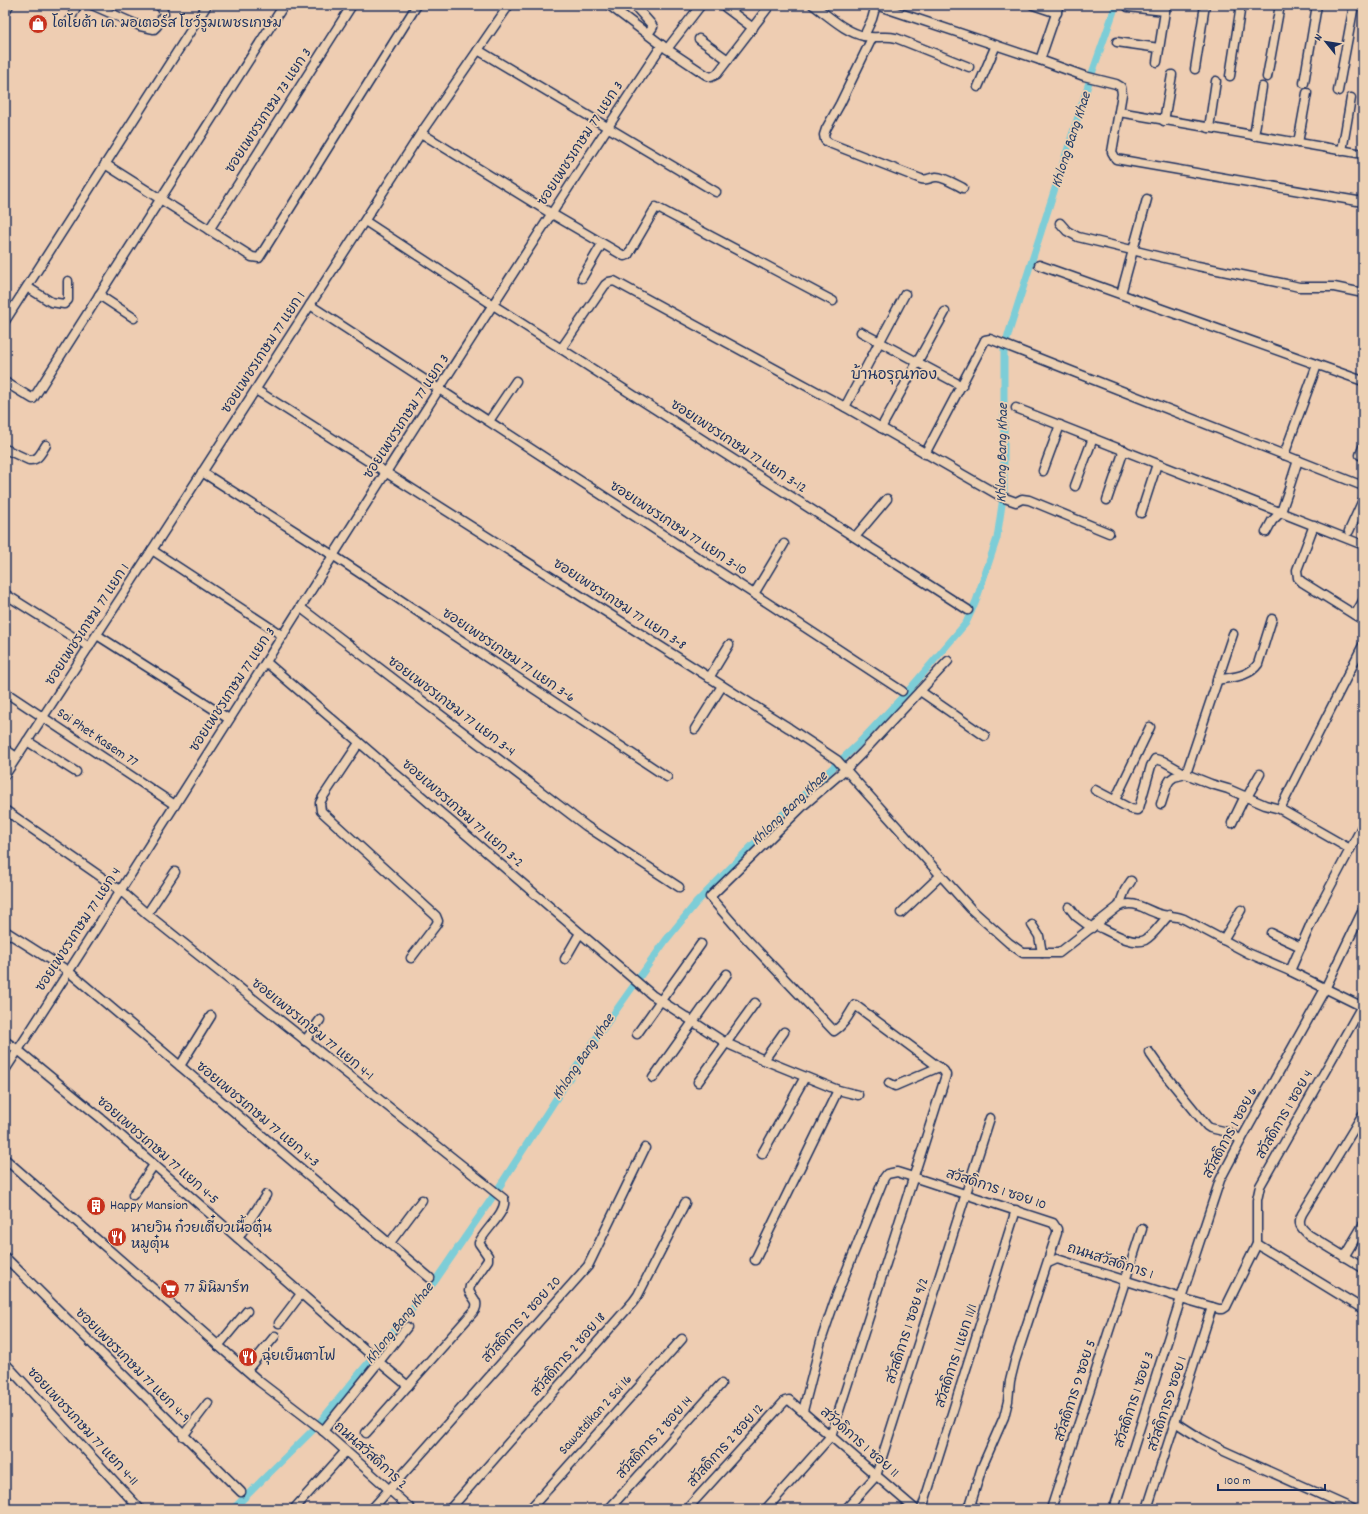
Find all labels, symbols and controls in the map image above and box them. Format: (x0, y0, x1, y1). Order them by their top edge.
shop icon: โตโยต้า เค. มอเตอร์ส โชว์รูมเพชรเกษม (27, 13, 49, 35)
place label: โตโยต้า เค. มอเตอร์ส โชว์รูมเพชรเกษม (52, 13, 282, 34)
north arrow (1306, 22, 1346, 62)
text: N (1311, 31, 1328, 44)
street label: ซอยเพชรเกษม 73 แยก 3 (221, 44, 317, 178)
street label: ซอยเพชรเกษม 77 แยก 3 (533, 78, 629, 210)
water label: Khlong Bang Khae (1046, 88, 1098, 191)
street label: ซอยเพชรเกษม 77 แยก 1 (217, 288, 311, 418)
street label: ซอยเพชรเกษม 77 แยก 3 (359, 351, 455, 483)
district label: บ้านอรุณทอง (851, 364, 937, 387)
street label: ซอยเพชรเกษม 77 แยก 3-12 (666, 395, 810, 499)
water label: Khlong Bang Khae (991, 402, 1015, 503)
street label: ซอยเพชรเกษม 77 แยก 3-10 (605, 477, 751, 581)
street label: ซอยเพชรเกษม 77 แยก 3-8 (548, 554, 690, 656)
street label: ซอยเพชรเกษม 77 แยก 1 (41, 560, 135, 690)
street label: ซอยเพชรเกษม 77 แยก 3-6 (437, 604, 579, 708)
street label: ซอยเพชรเกษม 77 แยก 3 (185, 624, 281, 756)
street label: ซอยเพชรเกษม 77 แยก 3-4 (383, 652, 519, 762)
street label: Soi Phet Kasem 77 (52, 703, 142, 773)
street label: ซอยเพชรเกษม 77 แยก 3-2 (397, 755, 527, 873)
water label: Khlong Bang Khae (747, 766, 834, 851)
street label: ซอยเพชรเกษม 77 แยก 4 (31, 864, 127, 996)
street label: ซอยเพชรเกษม 77 แยก 4-1 (246, 974, 378, 1086)
water label: Khlong Bang Khae (547, 1008, 622, 1104)
street label: ซอยเพชรเกษม 77 แยก 4-3 (191, 1057, 323, 1173)
street label: สวัสดิการ 1 ซอย 4 (1251, 1067, 1319, 1163)
street label: สวัสดิการ 1 ซอย 6 (1198, 1084, 1264, 1182)
street label: ซอยเพชรเกษม 77 แยก 4-5 (92, 1092, 222, 1210)
street label: สวัสดิการ 1 ซอย 10 (943, 1164, 1049, 1216)
building icon: Happy Mansion (85, 1195, 107, 1217)
place label: Happy Mansion (110, 1196, 188, 1216)
place label: นายวิน ก๋วยเตี๋ยวเนื้อตุ๋น หมูตุ๋น (131, 1214, 272, 1255)
restaurant icon: นายวิน ก๋วยเตี๋ยวเนื้อตุ๋น หมูตุ๋น (106, 1226, 128, 1248)
street label: ถนนสวัสดิการ 1 (1064, 1239, 1156, 1285)
street label: สวัสดิการ 2 ซอย 20 (477, 1272, 567, 1368)
street label: สวัสดิการ 1 ซอย 9/2 (881, 1275, 935, 1387)
water label: Khlong Bang Khae (360, 1277, 441, 1370)
supermarket icon: 77 มินิมาร์ท (159, 1278, 181, 1300)
place label: 77 มินิมาร์ท (184, 1278, 249, 1299)
street label: สวัสดิการ 1 แยก 11/1 (931, 1301, 983, 1411)
street label: ซอยเพชรเกษม 77 แยก 4-9 (70, 1304, 194, 1428)
street label: สวัสดิการ 2 ซอย 18 (527, 1308, 611, 1401)
street label: สวัสดิการ ๑ ซอย 5 (1050, 1338, 1102, 1444)
restaurant icon: ฉุ่ยเย็นตาโฟ (237, 1346, 259, 1368)
place label: ฉุ่ยเย็นตาโฟ (262, 1346, 336, 1367)
street label: สวัสดิการ 1 ซอย 3 (1110, 1349, 1160, 1451)
street label: สวัสดิการ๑ ซอย 1 (1143, 1354, 1193, 1454)
street label: ซอยเพชรเกษม 77 แยก 4-11 (22, 1363, 142, 1491)
street label: Sawatdikan 2 Soi 16 (554, 1370, 638, 1460)
street label: สวัสดิการ 2 ซอย 14 (612, 1392, 698, 1484)
street label: สวัสดิการ 2 ซอย 12 (683, 1400, 769, 1492)
street label: สวัวดิการ 1 ซอย 11 (815, 1403, 903, 1483)
street label: ถนนสวัสดิการ 2 (329, 1418, 411, 1494)
scale bar (1218, 1466, 1325, 1492)
text: 100 m (1224, 1473, 1251, 1490)

